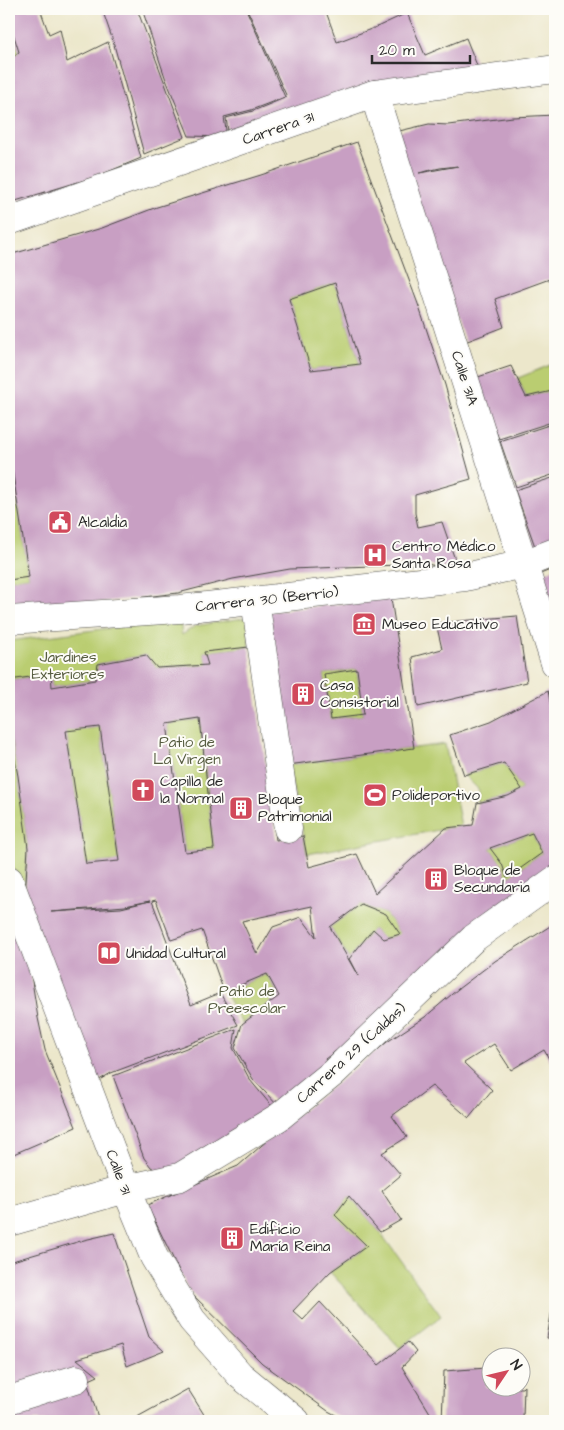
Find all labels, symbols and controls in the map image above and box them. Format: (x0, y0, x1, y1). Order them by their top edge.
scale bar (372, 32, 469, 64)
text: 20 m (379, 40, 415, 61)
street label: Carrera 31 (240, 106, 317, 151)
street label: Calle 31A (446, 348, 483, 409)
public building icon: Alcaldia (47, 509, 73, 535)
place label: Alcaldia (78, 512, 127, 533)
place label: Centro Médico Santa Rosa (392, 536, 496, 574)
hospital icon: Centro Médico Santa Rosa (362, 542, 388, 568)
street label: Carrera 30 (Berrío) (194, 582, 340, 617)
museum icon: Museo Educativo (351, 611, 377, 637)
place label: Museo Educativo (382, 614, 499, 635)
park label: Jardines Exteriores (31, 647, 105, 685)
place label: Casa Consistorial (320, 675, 399, 713)
building icon: Casa Consistorial (290, 681, 316, 707)
park label: Patio de La Virgen (153, 732, 221, 771)
place label: Capilla de la Normal (160, 771, 224, 809)
church icon: Capilla de la Normal (130, 777, 156, 803)
sports icon: Polideportivo (362, 782, 388, 808)
place label: Polideportivo (392, 785, 481, 806)
place label: Bloque Patrimonial (258, 789, 332, 827)
building icon: Bloque Patrimonial (228, 795, 254, 821)
place label: Bloque de Secundaria (454, 860, 530, 898)
building icon: Bloque de Secundaria (423, 866, 449, 892)
library icon: Unidad Cultural (96, 940, 122, 966)
place label: Unidad Cultural (126, 943, 226, 964)
park label: Patio de Preescolar (208, 981, 286, 1019)
street label: Carrera 29 (Caldas) (292, 998, 411, 1108)
street label: Calle 31 (100, 1147, 137, 1198)
place label: Edificio María Reina (250, 1219, 331, 1257)
building icon: Edificio María Reina (219, 1225, 245, 1251)
north arrow (482, 1348, 532, 1398)
text: N (505, 1356, 527, 1375)

